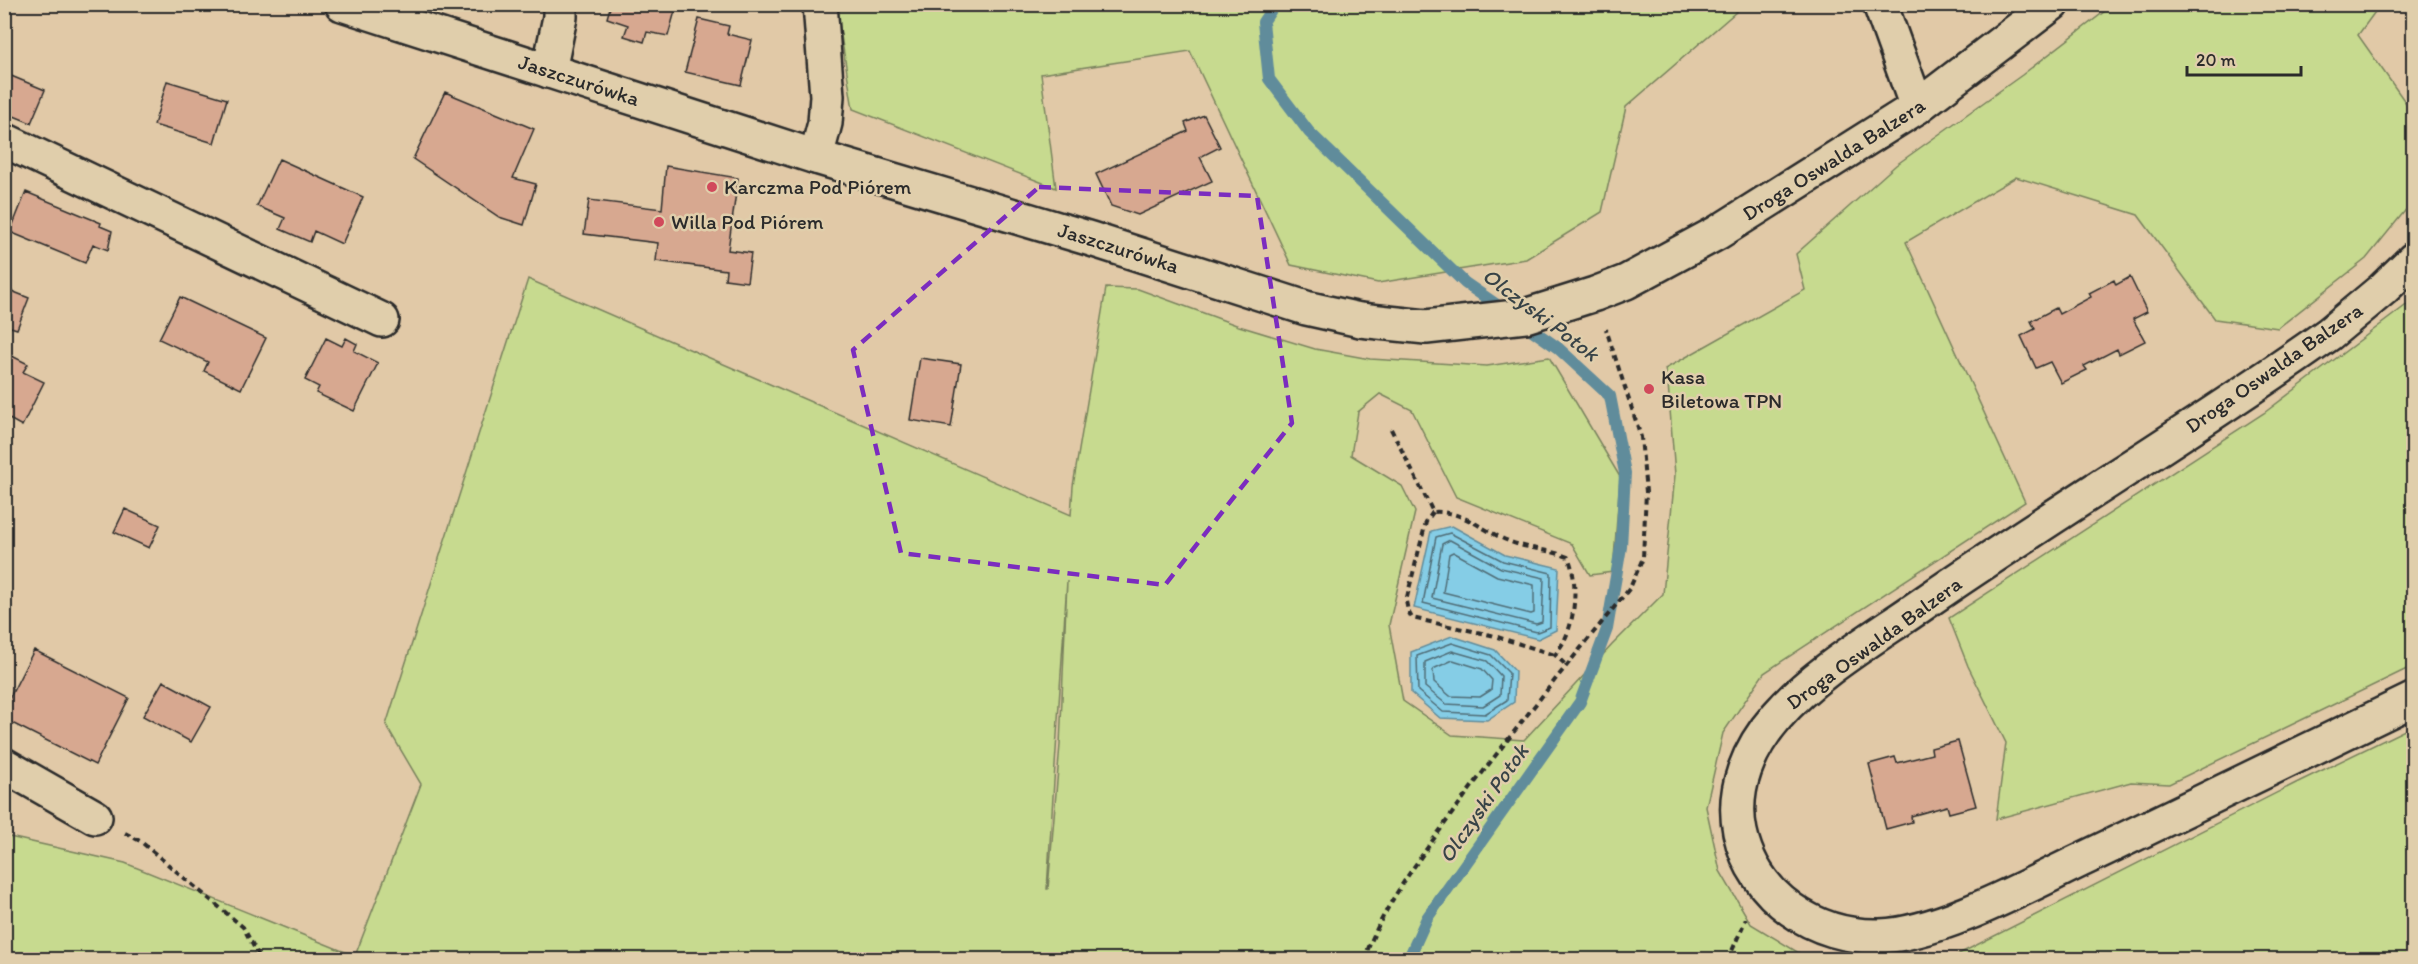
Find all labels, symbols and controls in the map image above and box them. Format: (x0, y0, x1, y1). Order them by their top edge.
scale bar (2187, 39, 2301, 77)
street label: Jaszczurówka (516, 49, 643, 111)
text: 20 m (2196, 49, 2236, 71)
street label: Droga Oswalda Balzera (1738, 93, 1930, 226)
place label: Karczma Pod Piórem (724, 174, 912, 199)
marker: Karczma Pod Piórem (705, 180, 719, 194)
place label: Willa Pod Piórem (671, 209, 824, 234)
marker: Willa Pod Piórem (652, 215, 666, 229)
street label: Jaszczurówka (1055, 217, 1182, 278)
water label: Olczyski Potok (1477, 262, 1606, 368)
street label: Droga Oswalda Balzera (2180, 297, 2367, 438)
place label: Kasa Biletowa TPN (1661, 364, 1782, 413)
marker: Kasa Biletowa TPN (1642, 382, 1656, 396)
street label: Droga Oswalda Balzera (1781, 571, 1966, 715)
water label: Olczyski Potok (1433, 737, 1535, 868)

